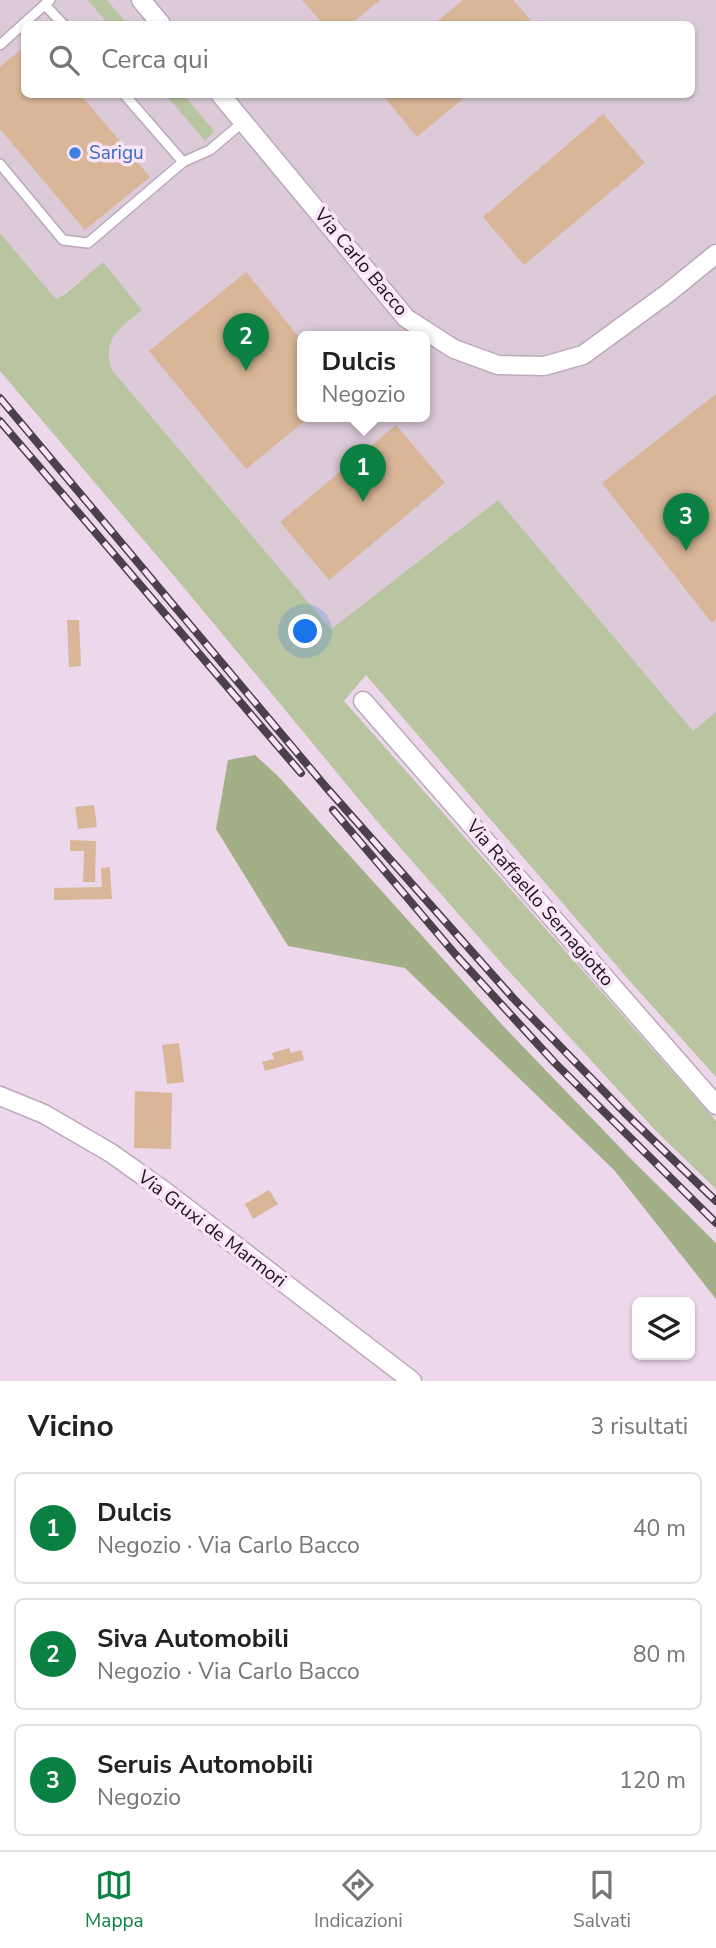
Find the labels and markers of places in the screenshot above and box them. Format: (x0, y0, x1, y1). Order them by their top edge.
place label: Sarigu (89, 140, 144, 166)
marker: Sarigu (67, 145, 83, 161)
pin: 2 (223, 313, 269, 371)
pin: 1 (340, 444, 386, 502)
pin: 3 (663, 493, 709, 551)

